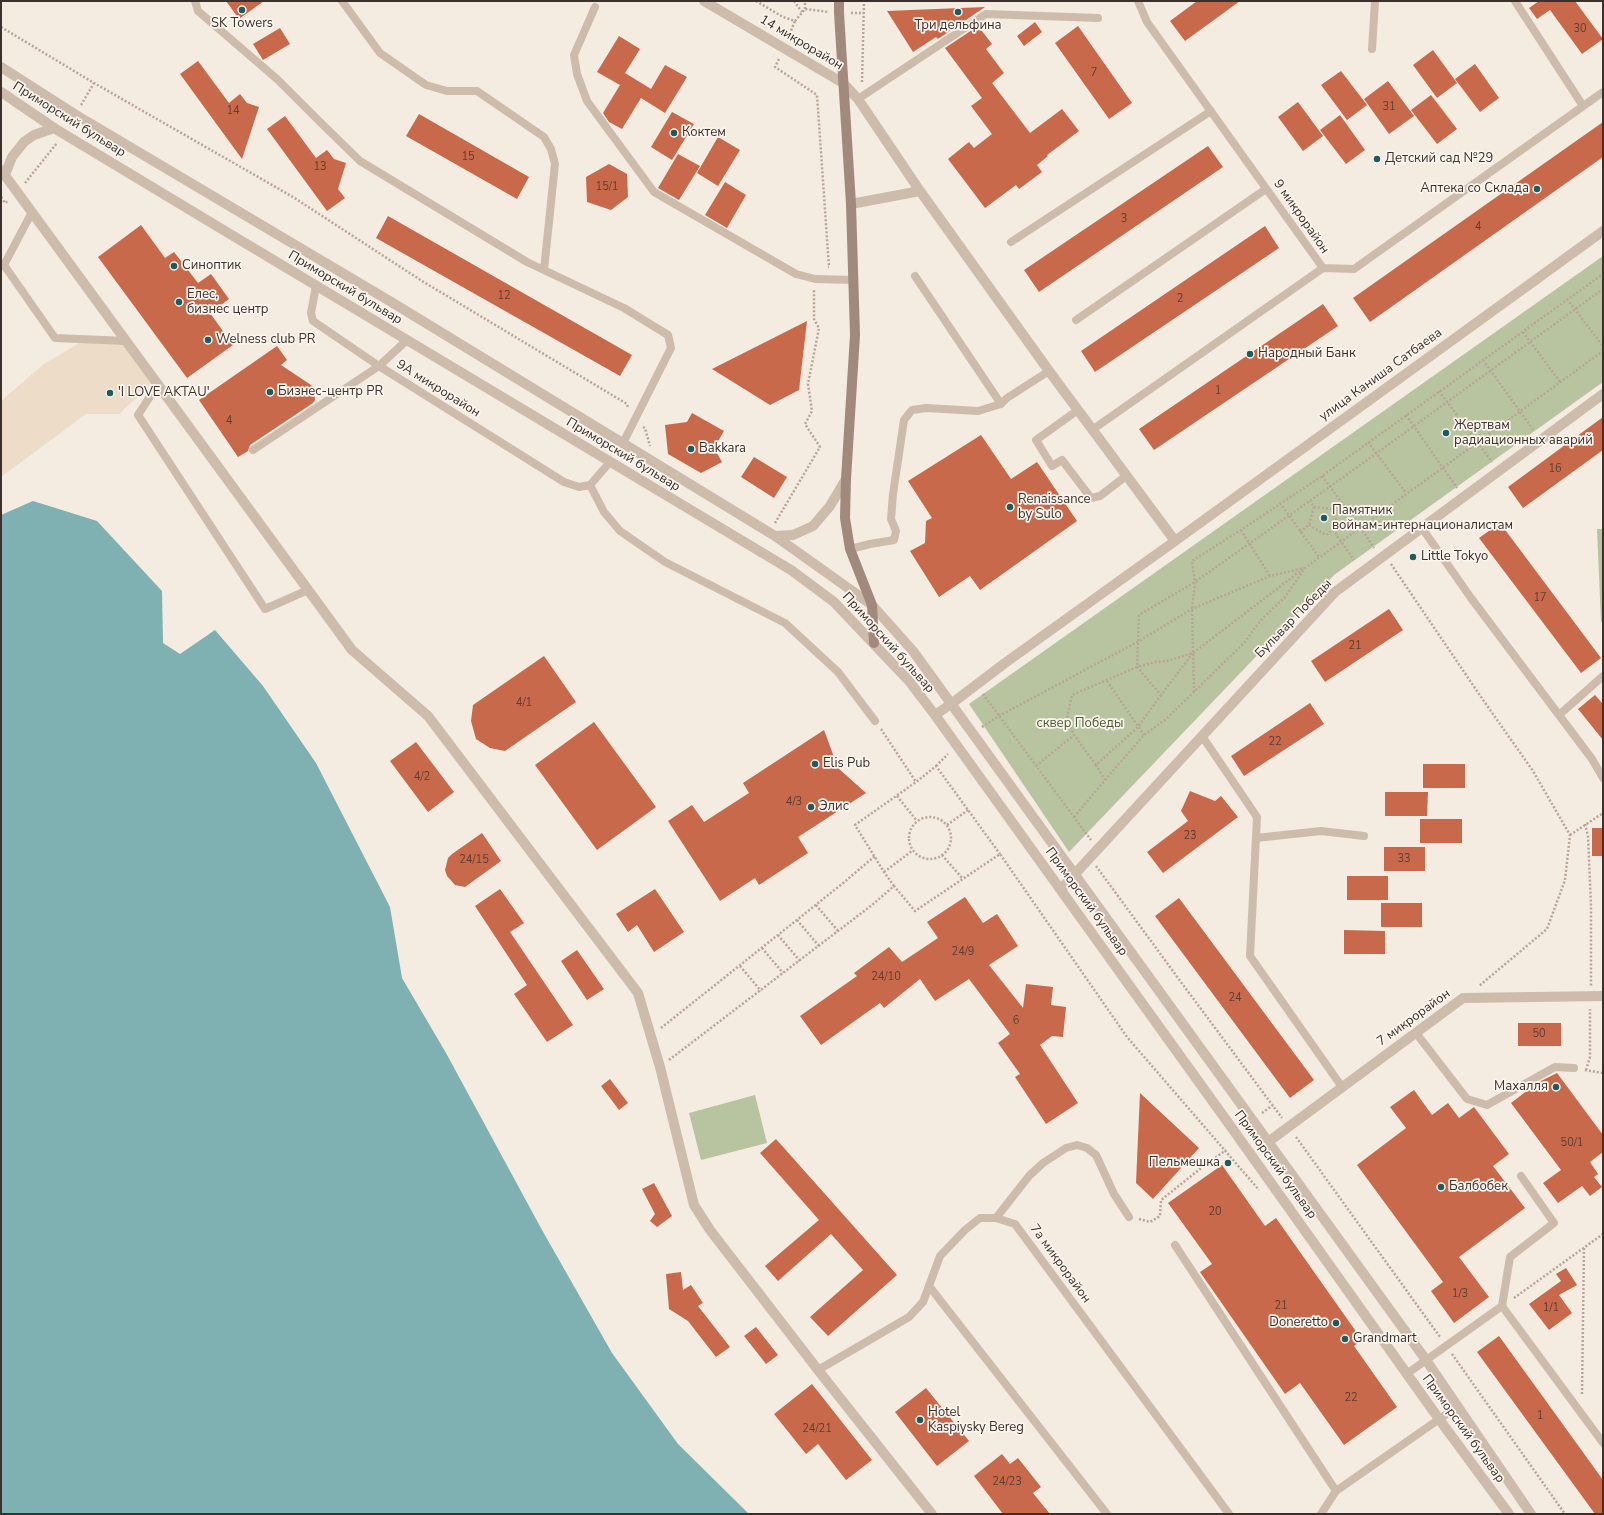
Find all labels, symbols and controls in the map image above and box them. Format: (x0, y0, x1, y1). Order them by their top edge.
marker: SK Towers (237, 5, 247, 15)
marker: Три дельфина (953, 7, 963, 17)
street label: 14 микрорайон (757, 12, 845, 74)
place label: SK Towers (211, 16, 273, 32)
place label: Три дельфина (914, 18, 1002, 34)
house number: 30 (1573, 22, 1587, 36)
house number: 7 (1091, 66, 1097, 80)
street label: Приморский бульвар (10, 79, 128, 161)
house number: 31 (1382, 100, 1396, 114)
house number: 14 (226, 104, 240, 118)
place label: Коктем (682, 125, 726, 141)
marker: Коктем (669, 128, 679, 138)
house number: 15 (461, 150, 475, 164)
place label: Детский сад №29 (1385, 151, 1493, 167)
marker: Детский сад №29 (1372, 154, 1382, 164)
house number: 13 (313, 160, 327, 174)
street label: 9 микрорайон (1270, 177, 1332, 257)
house number: 15/1 (596, 180, 618, 194)
place label: Аптека со Склада (1420, 181, 1529, 197)
marker: Аптека со Склада (1532, 184, 1542, 194)
house number: 3 (1121, 212, 1127, 226)
house number: 4 (1475, 220, 1481, 234)
street label: Приморский бульвар (285, 248, 405, 328)
place label: Синоптик (182, 258, 241, 274)
marker: Синоптик (169, 261, 179, 271)
place label: Елес, бизнес центр (187, 287, 269, 318)
house number: 12 (497, 289, 511, 303)
house number: 2 (1177, 292, 1183, 306)
marker: Елес, бизнес центр (174, 297, 184, 307)
street label: улица Каниша Сатбаева (1317, 325, 1445, 425)
place label: Welness club PR (216, 332, 315, 348)
marker: Welness club PR (203, 335, 213, 345)
place label: Народный Банк (1258, 346, 1356, 362)
marker: Народный Банк (1245, 349, 1255, 359)
street label: 9А микрорайон (393, 357, 483, 421)
place label: Бизнес-центр PR (278, 384, 383, 400)
house number: 1 (1215, 384, 1221, 398)
place label: 'I LOVE AKTAU' (118, 385, 210, 401)
marker: Бизнес-центр PR (265, 387, 275, 397)
marker: 'I LOVE AKTAU' (105, 388, 115, 398)
house number: 4 (226, 414, 232, 428)
street label: Приморский бульвар (563, 415, 683, 495)
place label: Жертвам радиационных аварий (1454, 418, 1593, 449)
marker: Жертвам радиационных аварий (1441, 428, 1451, 438)
place label: Bakkara (699, 441, 746, 457)
marker: Bakkara (686, 444, 696, 454)
house number: 16 (1548, 462, 1562, 476)
place label: Renaissance by Sulo (1018, 492, 1090, 523)
marker: Renaissance by Sulo (1005, 502, 1015, 512)
place label: Памятник войнам-интернационалистам (1332, 503, 1513, 534)
marker: Памятник войнам-интернационалистам (1319, 513, 1329, 523)
place label: Little Tokyo (1421, 549, 1488, 565)
marker: Little Tokyo (1408, 552, 1418, 562)
street label: Бульвар Победы (1252, 576, 1336, 662)
street label: Приморский бульвар (839, 589, 937, 697)
house number: 17 (1533, 591, 1547, 605)
house number: 21 (1348, 639, 1362, 653)
house number: 4/1 (516, 696, 532, 710)
park label: сквер Победы (1037, 716, 1123, 732)
house number: 22 (1268, 735, 1282, 749)
place label: Elis Pub (823, 756, 870, 772)
marker: Elis Pub (810, 759, 820, 769)
house number: 4/2 (414, 770, 430, 784)
house number: 4/3 (786, 795, 802, 809)
place label: Элис (819, 799, 849, 815)
marker: Элис (806, 802, 816, 812)
house number: 23 (1183, 829, 1197, 843)
street label: Приморский бульвар (1041, 845, 1131, 959)
house number: 33 (1397, 852, 1411, 866)
house number: 24/15 (459, 853, 489, 867)
house number: 24/9 (952, 945, 974, 959)
house number: 24/10 (871, 970, 901, 984)
street label: 7 микрорайон (1374, 986, 1454, 1050)
house number: 24 (1228, 991, 1242, 1005)
house number: 6 (1013, 1014, 1019, 1028)
house number: 50 (1532, 1027, 1546, 1041)
place label: Махалля (1494, 1079, 1548, 1095)
marker: Махалля (1551, 1082, 1561, 1092)
street label: Приморский бульвар (1230, 1108, 1320, 1222)
house number: 50/1 (1561, 1136, 1583, 1150)
place label: Пельмешка (1149, 1155, 1220, 1171)
marker: Пельмешка (1223, 1158, 1233, 1168)
place label: Балбобек (1449, 1179, 1508, 1195)
marker: Балбобек (1436, 1182, 1446, 1192)
house number: 20 (1208, 1205, 1222, 1219)
street label: 7а микрорайон (1026, 1222, 1094, 1306)
house number: 1/3 (1452, 1287, 1468, 1301)
house number: 21 (1274, 1299, 1288, 1313)
house number: 1/1 (1543, 1301, 1559, 1315)
place label: Doneretto (1269, 1315, 1328, 1331)
marker: Doneretto (1331, 1318, 1341, 1328)
place label: Grandmart (1353, 1331, 1416, 1347)
marker: Grandmart (1340, 1334, 1350, 1344)
street label: Приморский бульвар (1418, 1372, 1508, 1486)
house number: 22 (1344, 1391, 1358, 1405)
place label: Hotel Kaspiysky Bereg (928, 1405, 1024, 1436)
house number: 1 (1537, 1409, 1543, 1423)
marker: Hotel Kaspiysky Bereg (915, 1415, 925, 1425)
house number: 24/21 (802, 1422, 832, 1436)
house number: 24/23 (992, 1475, 1022, 1489)

